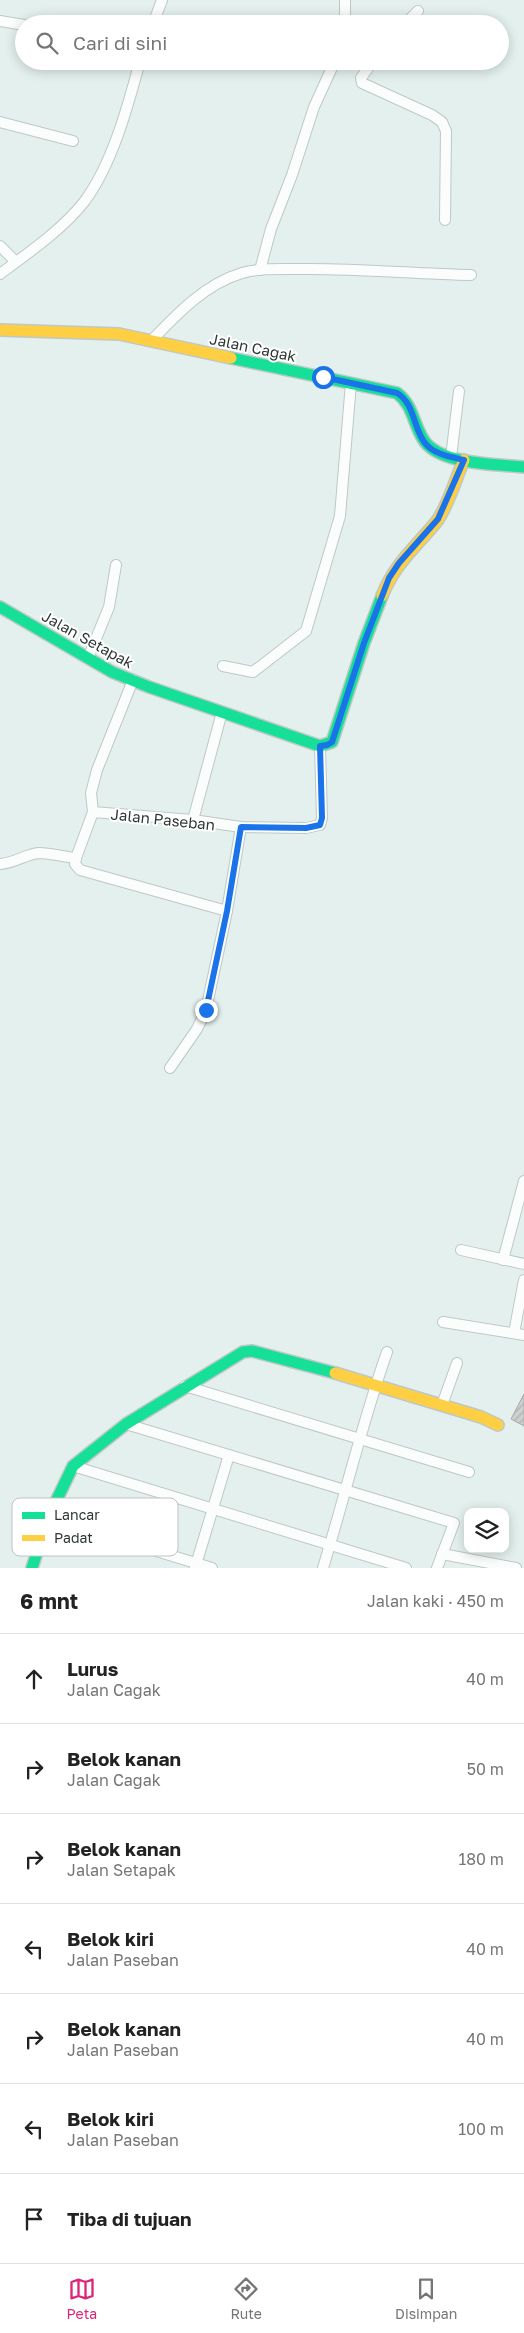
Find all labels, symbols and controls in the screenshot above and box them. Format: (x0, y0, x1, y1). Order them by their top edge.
search box (15, 15, 509, 70)
icon: search (33, 29, 61, 57)
text: Cari di sini (73, 31, 167, 54)
street label: Jalan Cagak (208, 329, 298, 365)
route start (312, 366, 335, 389)
street label: Jalan Setapak (39, 606, 137, 672)
street label: Jalan Paseban (110, 805, 216, 833)
route end (195, 999, 218, 1022)
legend (12, 1498, 178, 1556)
text: Lancar (54, 1506, 100, 1523)
map controls (464, 1508, 509, 1553)
button: layers (464, 1508, 509, 1553)
text: Padat (54, 1529, 93, 1546)
text: 6 mnt (20, 1588, 78, 1614)
text: Jalan kaki · 450 m (367, 1591, 504, 1611)
text: Lurus (67, 1657, 118, 1680)
icon: ahead (20, 1665, 48, 1693)
text: 40 m (466, 1669, 504, 1689)
text: Jalan Cagak (67, 1680, 161, 1700)
text: Belok kanan (67, 1747, 181, 1770)
icon: right (20, 1755, 48, 1783)
text: 50 m (467, 1759, 504, 1779)
text: Jalan Cagak (67, 1770, 161, 1790)
text: Belok kanan (67, 1837, 181, 1860)
icon: right (20, 1845, 48, 1873)
text: 180 m (458, 1849, 504, 1869)
text: Jalan Setapak (67, 1860, 176, 1880)
text: Belok kiri (67, 1927, 154, 1950)
icon: left (20, 1935, 48, 1963)
text: 40 m (466, 1939, 504, 1959)
text: Jalan Paseban (67, 1950, 179, 1970)
text: Belok kanan (67, 2017, 181, 2040)
icon: right (20, 2025, 48, 2053)
text: 40 m (466, 2029, 504, 2049)
text: Jalan Paseban (67, 2040, 179, 2060)
text: Belok kiri (67, 2107, 154, 2130)
icon: left (20, 2115, 48, 2143)
text: 100 m (458, 2119, 504, 2139)
text: Jalan Paseban (67, 2130, 179, 2150)
icon: arrive (20, 2205, 48, 2233)
text: Tiba di tujuan (67, 2207, 192, 2230)
tab: Peta (67, 2275, 97, 2322)
tab: Rute (230, 2275, 262, 2322)
tab: Disimpan (395, 2275, 457, 2322)

